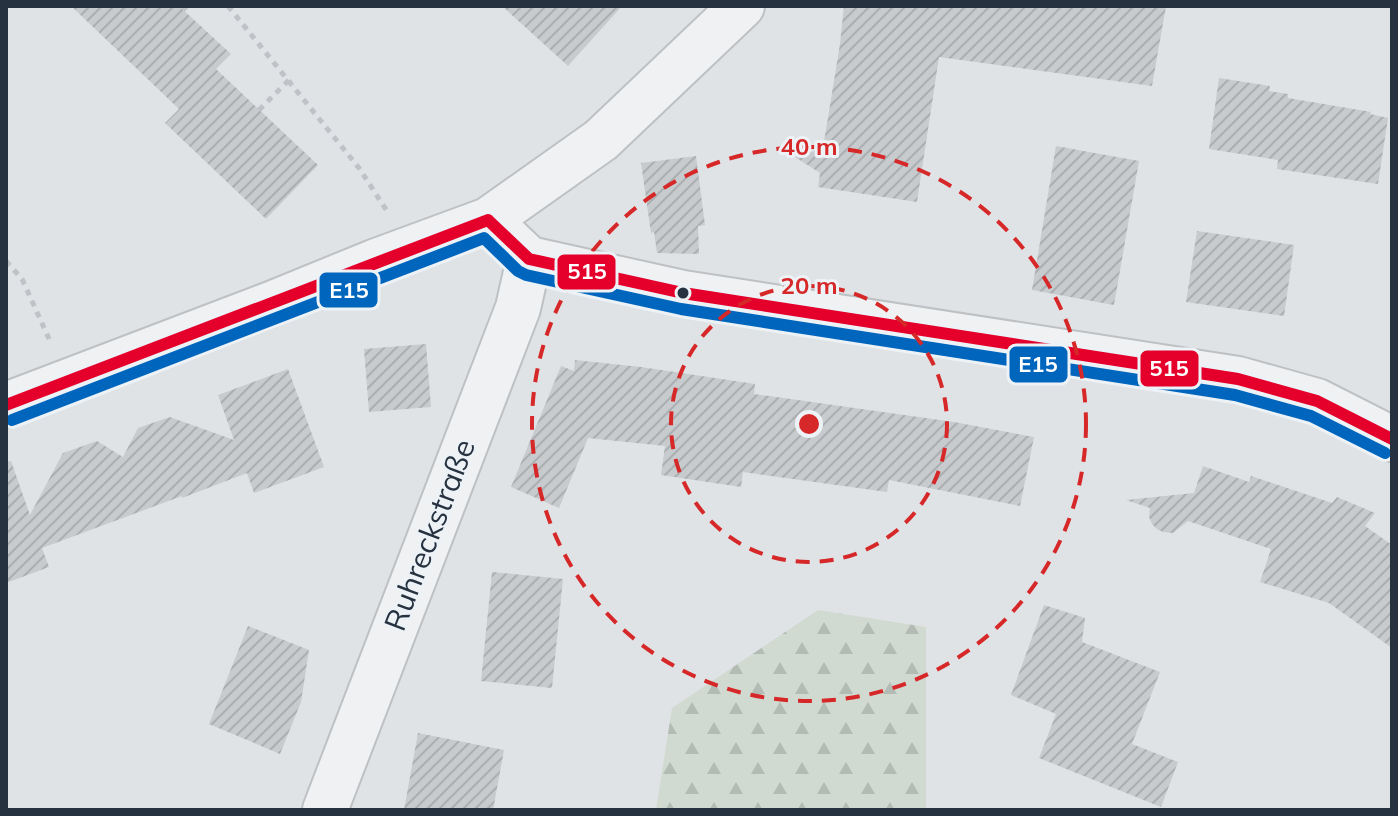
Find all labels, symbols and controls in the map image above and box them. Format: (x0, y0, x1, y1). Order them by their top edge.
text: 40 m (781, 131, 837, 161)
line badge: 515 (556, 253, 617, 291)
text: 515 (567, 257, 607, 285)
text: 20 m (781, 270, 837, 300)
line badge: E15 (318, 271, 379, 309)
text: E15 (329, 276, 369, 304)
unlabelled marker (675, 285, 691, 301)
line badge: E15 (1008, 345, 1069, 384)
line badge: 515 (1139, 349, 1200, 388)
text: E15 (1018, 350, 1058, 378)
text: 515 (1149, 354, 1189, 382)
centre of rings (795, 410, 823, 438)
street label: Ruhreckstraße (375, 434, 483, 636)

